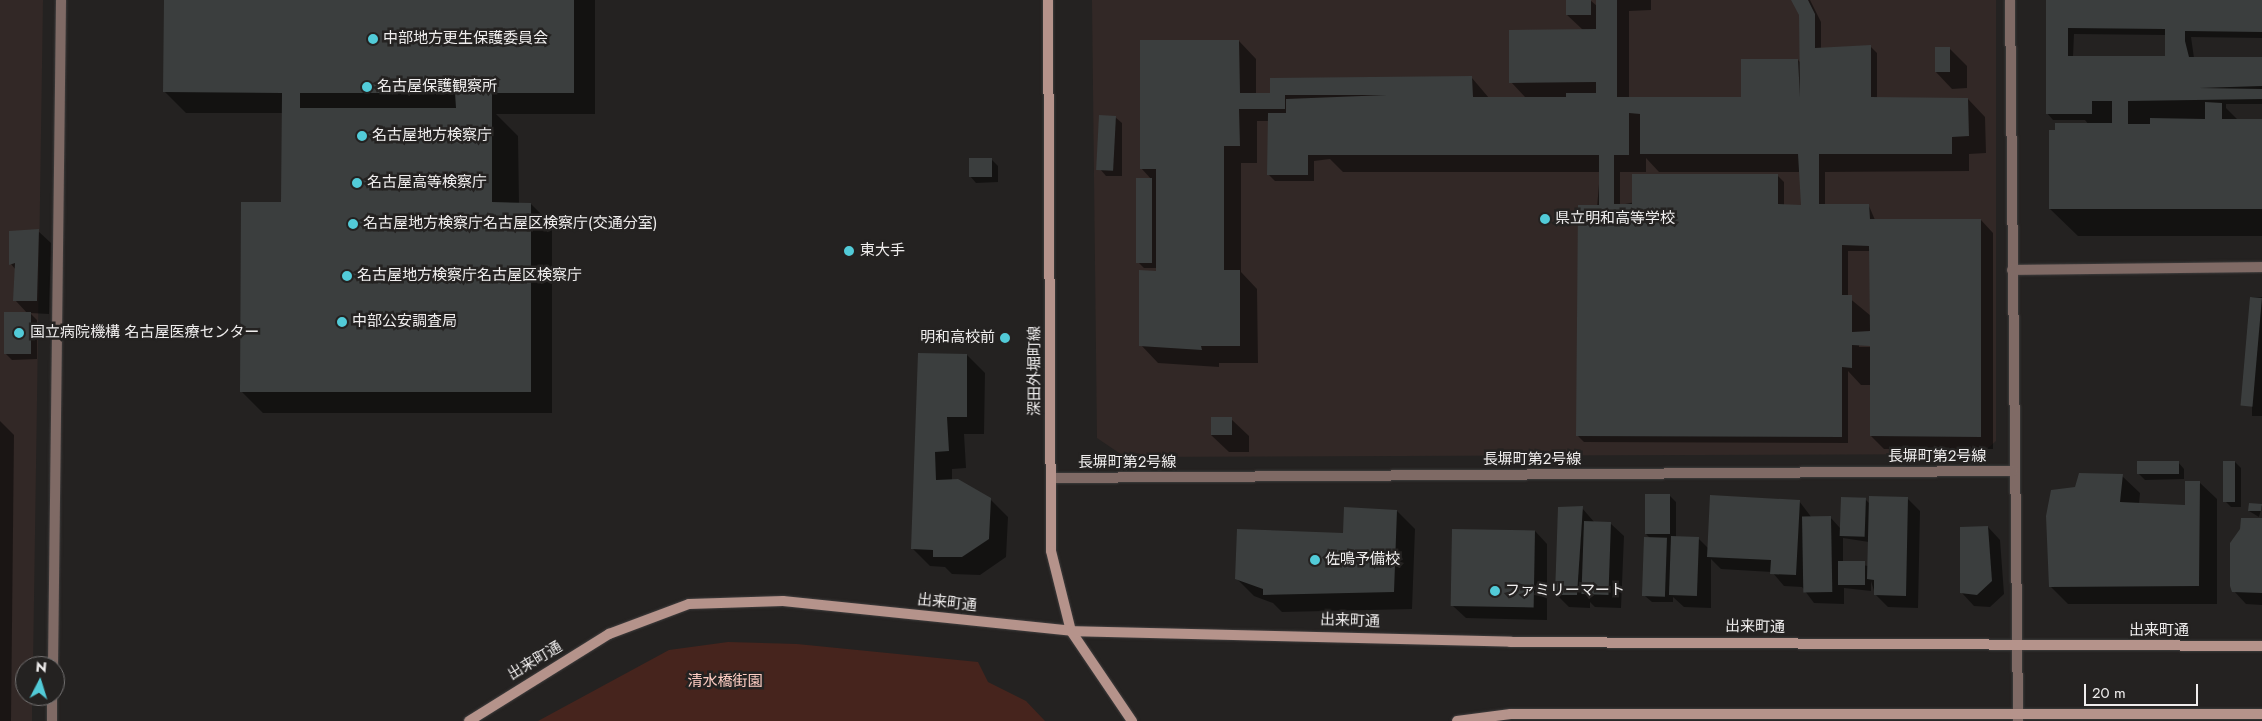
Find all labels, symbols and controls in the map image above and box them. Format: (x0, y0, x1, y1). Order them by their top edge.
place label: 中部地方更生保護委員会 (383, 30, 548, 48)
marker: 中部地方更生保護委員会 (367, 33, 379, 45)
place label: 名古屋保護観察所 (377, 78, 497, 96)
marker: 名古屋保護観察所 (361, 81, 373, 93)
place label: 名古屋地方検察庁 (372, 127, 492, 145)
marker: 名古屋地方検察庁 (356, 130, 368, 142)
place label: 名古屋高等検察庁 (367, 174, 487, 192)
marker: 名古屋高等検察庁 (351, 177, 363, 189)
place label: 県立明和高等学校 (1555, 210, 1675, 228)
marker: 県立明和高等学校 (1539, 213, 1551, 225)
place label: 名古屋地方検察庁名古屋区検察庁(交通分室) (363, 215, 657, 233)
marker: 名古屋地方検察庁名古屋区検察庁(交通分室) (347, 218, 359, 230)
place label: 東大手 (860, 242, 905, 260)
marker: 東大手 (842, 244, 856, 258)
place label: 名古屋地方検察庁名古屋区検察庁 (357, 267, 582, 285)
marker: 名古屋地方検察庁名古屋区検察庁 (341, 270, 353, 282)
place label: 中部公安調査局 (352, 313, 457, 331)
marker: 中部公安調査局 (336, 316, 348, 328)
place label: 国立病院機構 名古屋医療センター (30, 324, 259, 342)
marker: 国立病院機構 名古屋医療センター (12, 326, 26, 340)
street label: 深田外堀町線 (1026, 326, 1044, 416)
place label: 明和高校前 (920, 329, 995, 347)
marker: 明和高校前 (999, 332, 1011, 344)
street label: 長塀町第２号線 (1888, 448, 1986, 466)
street label: 長塀町第２号線 (1483, 451, 1581, 469)
street label: 長塀町第２号線 (1078, 454, 1176, 472)
place label: 佐鳴予備校 (1325, 551, 1400, 569)
marker: 佐鳴予備校 (1309, 554, 1321, 566)
place label: ファミリーマート (1505, 582, 1625, 600)
marker: ファミリーマート (1489, 585, 1501, 597)
street label: 出来町通 (916, 591, 978, 615)
street label: 出来町通 (1320, 611, 1380, 631)
street label: 出来町通 (1725, 617, 1785, 637)
street label: 出来町通 (2129, 622, 2189, 640)
street label: 出来町通 (505, 638, 565, 684)
north arrow (15, 656, 65, 706)
text: N (35, 657, 48, 678)
park label: 清水橋街園 (688, 673, 762, 691)
scale bar (2087, 674, 2201, 706)
text: 20 m (2092, 682, 2126, 704)

